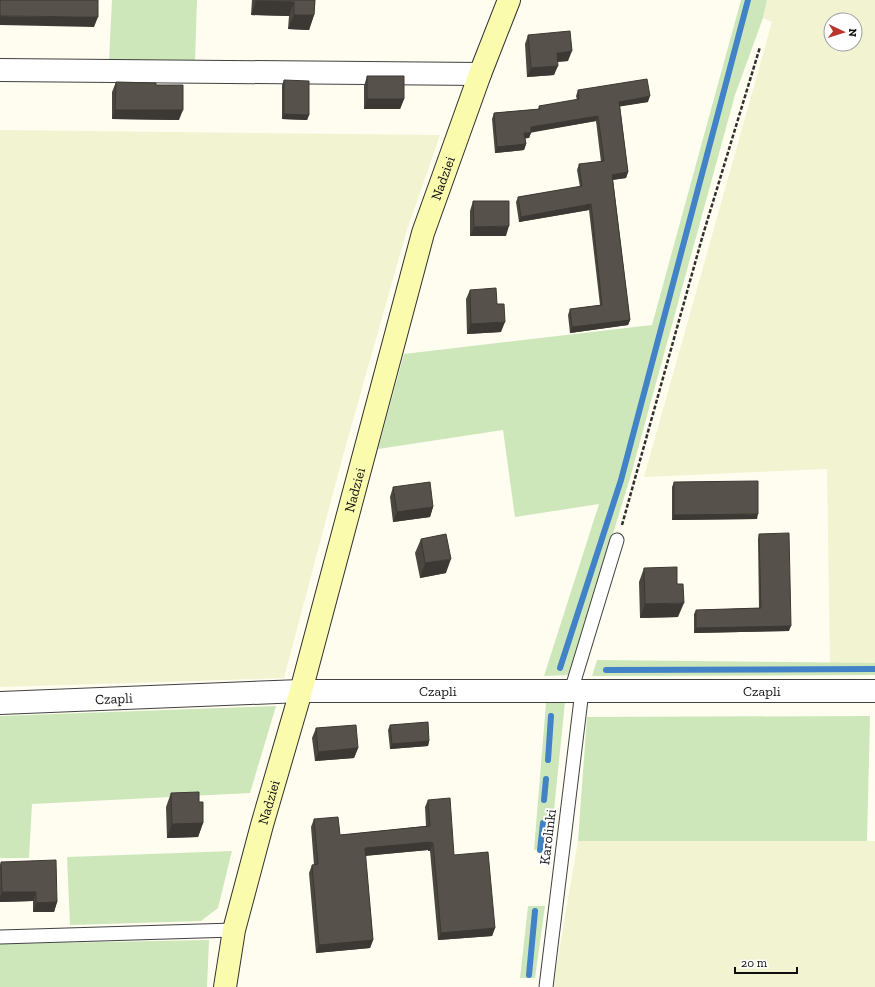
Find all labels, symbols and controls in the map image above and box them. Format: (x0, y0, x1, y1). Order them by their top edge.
north arrow (823, 12, 863, 52)
text: N (846, 28, 859, 38)
street label: Nadziei (427, 154, 458, 203)
street label: Nadziei (341, 466, 369, 514)
street label: Czapli (419, 683, 457, 700)
street label: Czapli (743, 683, 781, 700)
street label: Czapli (95, 689, 133, 708)
street label: Nadziei (254, 778, 283, 826)
street label: Karolinki (536, 808, 560, 866)
scale bar (735, 949, 797, 975)
text: 20 m (741, 956, 768, 970)

